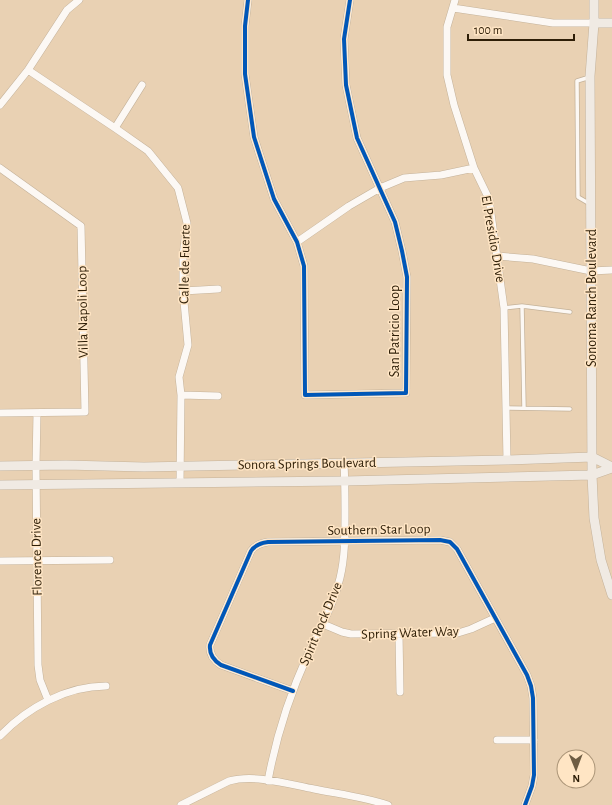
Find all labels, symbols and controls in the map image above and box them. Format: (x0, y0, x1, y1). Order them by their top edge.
scale bar (468, 16, 574, 42)
text: 100 m (474, 24, 502, 36)
street label: El Presidio Drive (478, 194, 508, 284)
street label: Calle de Fuerte (177, 224, 193, 304)
street label: Sonoma Ranch Boulevard (585, 229, 599, 367)
street label: Villa Napoli Loop (75, 266, 91, 358)
street label: San Patricio Loop (388, 285, 402, 377)
street label: Sonora Springs Boulevard (238, 456, 376, 472)
street label: Florence Drive (29, 518, 45, 596)
street label: Southern Star Loop (327, 522, 431, 538)
street label: Spirit Rock Drive (297, 580, 345, 668)
street label: Spring Water Way (361, 624, 459, 642)
north arrow (556, 749, 596, 789)
text: N (572, 773, 580, 784)

